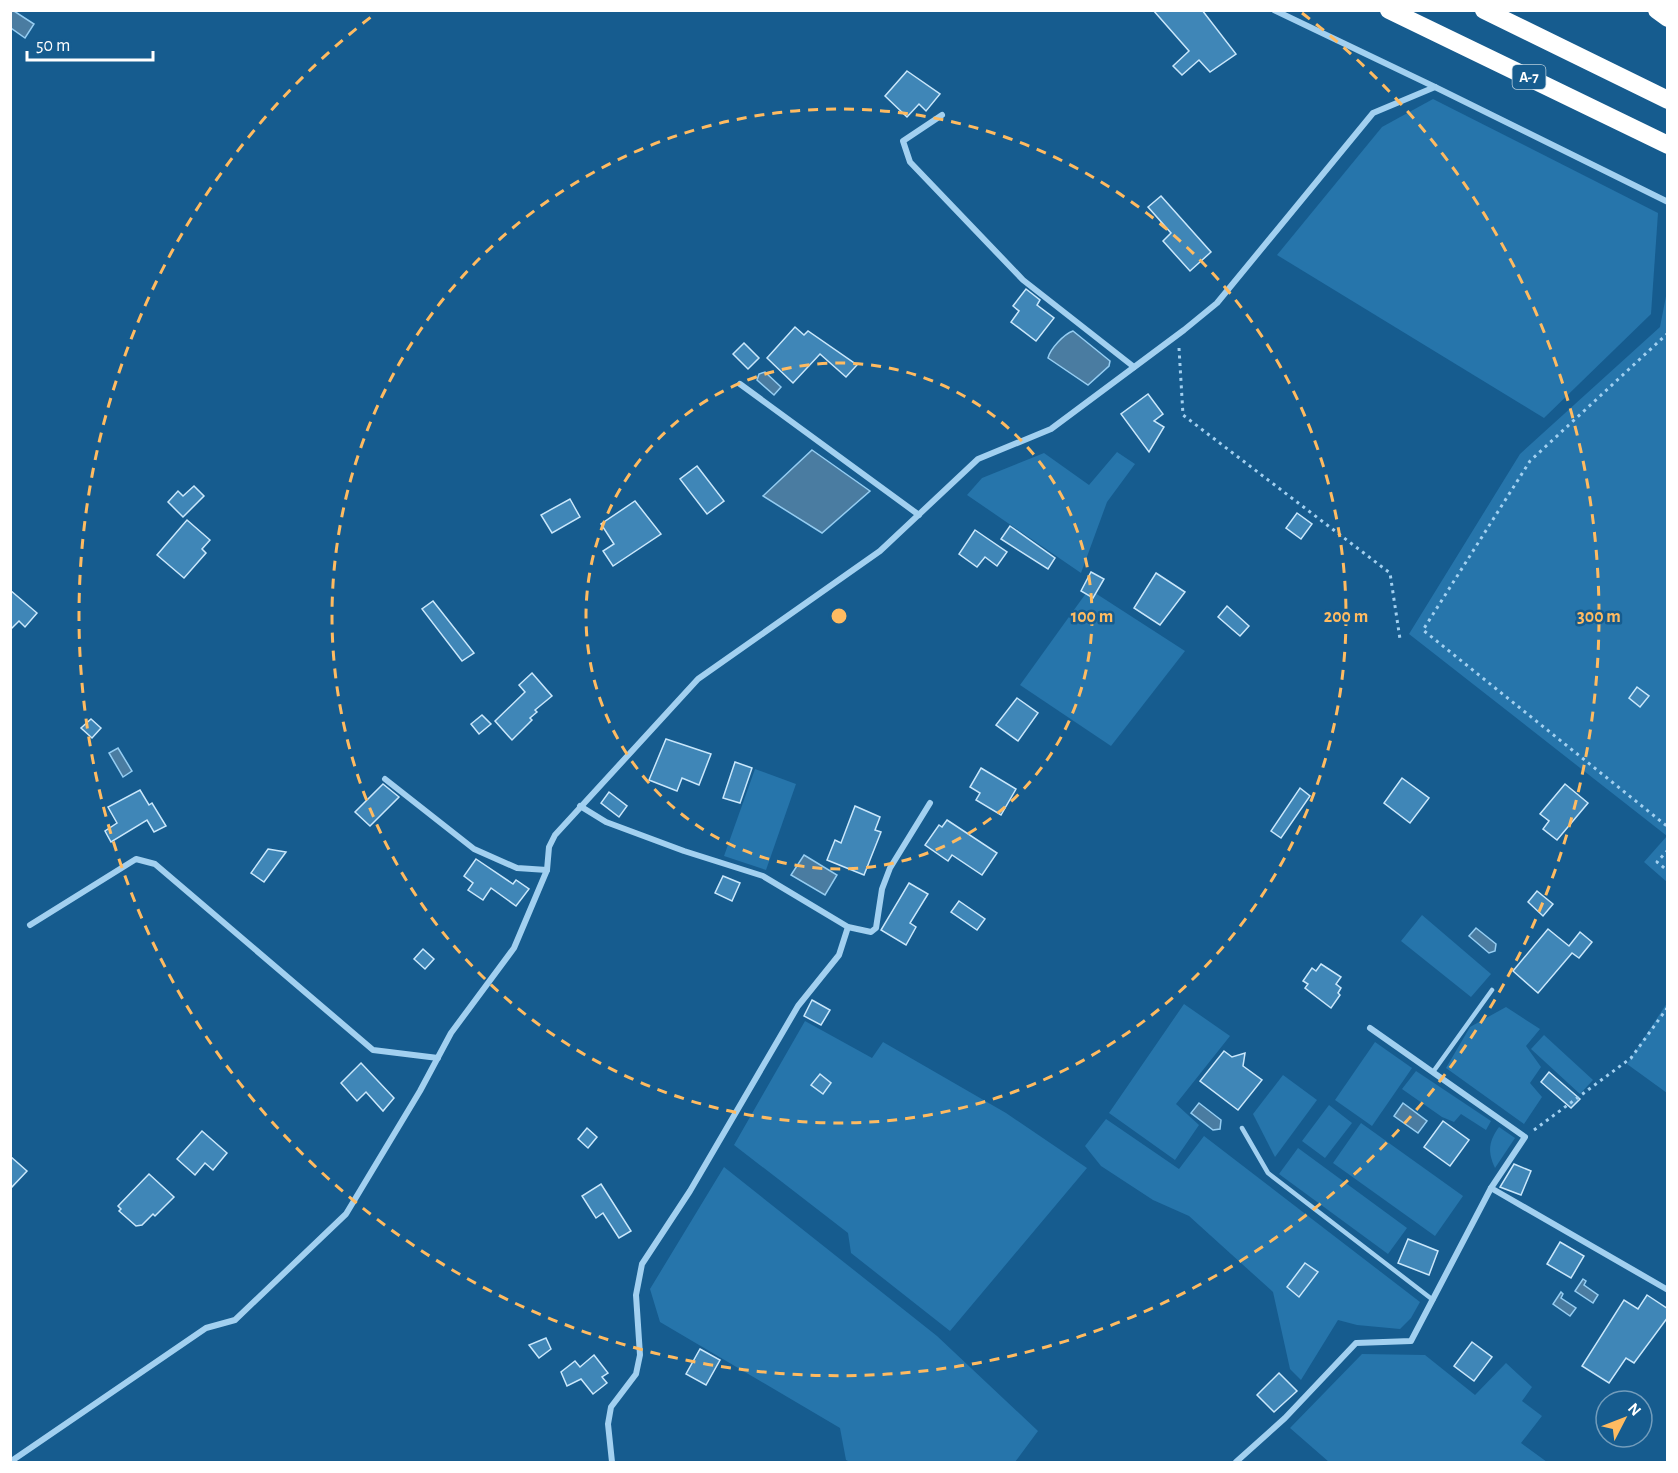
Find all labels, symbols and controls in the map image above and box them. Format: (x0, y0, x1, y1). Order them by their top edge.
scale bar (27, 24, 153, 62)
text: 50 m (36, 37, 70, 55)
road number: A-7 (1512, 65, 1546, 89)
centre of rings (829, 606, 849, 626)
text: 100 m (1071, 608, 1113, 626)
text: 200 m (1324, 608, 1368, 626)
text: 300 m (1577, 608, 1621, 626)
north arrow (1594, 1389, 1654, 1449)
text: N (1625, 1400, 1644, 1419)

